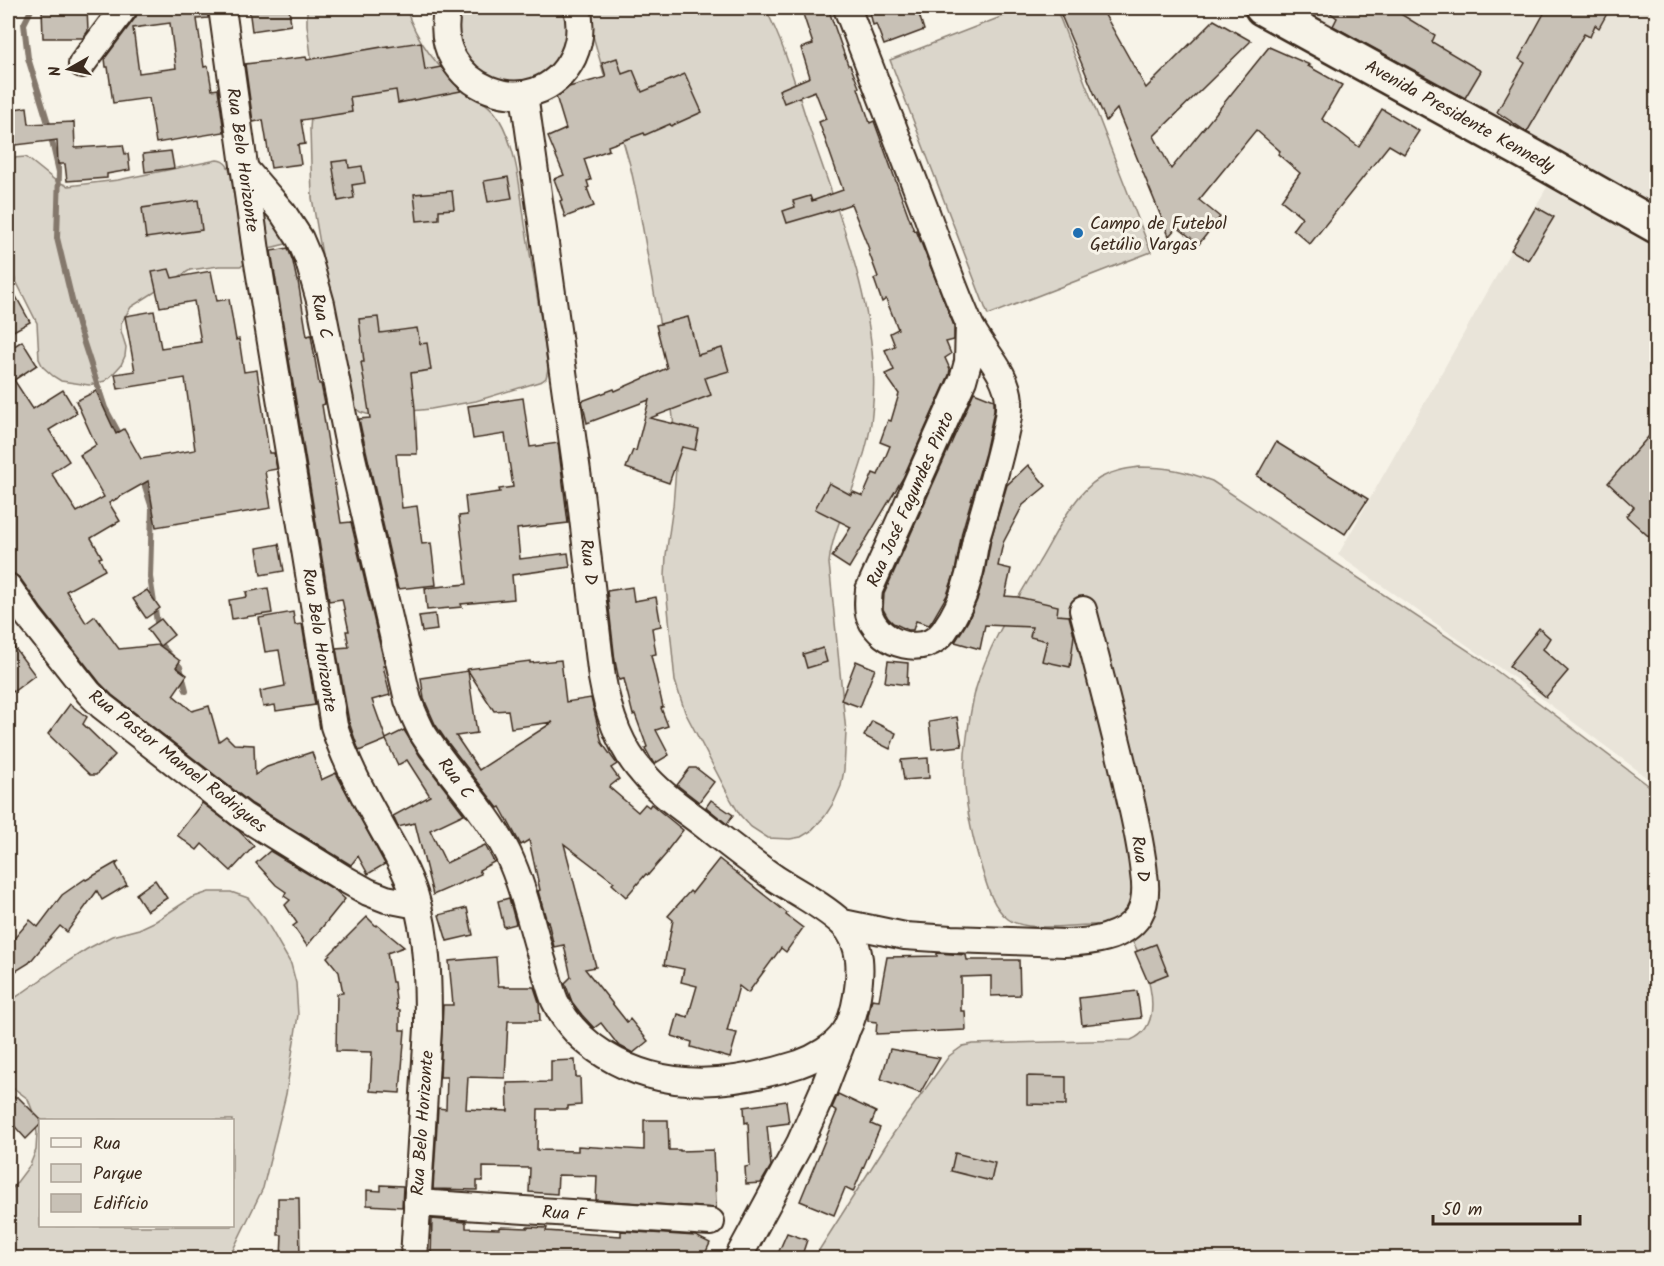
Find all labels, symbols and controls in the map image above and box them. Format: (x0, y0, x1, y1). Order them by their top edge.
north arrow (39, 39, 99, 99)
street label: Avenida Presidente Kennedy (1359, 53, 1560, 182)
text: N (43, 64, 69, 78)
street label: Rua Belo Horizonte (217, 86, 266, 234)
place label: Campo de Futebol Getúlio Vargas (1090, 210, 1228, 260)
marker: Campo de Futebol Getúlio Vargas (1071, 226, 1085, 240)
street label: Rua C (302, 291, 339, 342)
street label: Rua José Fagundes Pinto (860, 407, 963, 592)
street label: Rua D (570, 537, 605, 587)
street label: Rua Belo Horizonte (293, 566, 344, 714)
street label: Rua Pastor Manoel Rodrigues (81, 683, 273, 842)
street label: Rua C (429, 752, 480, 806)
street label: Rua D (1122, 834, 1157, 885)
street label: Rua Belo Horizonte (404, 1050, 443, 1197)
legend (39, 1119, 234, 1227)
text: Rua (93, 1130, 121, 1159)
text: Parque (93, 1160, 142, 1189)
scale bar (1433, 1188, 1580, 1226)
text: Edifício (93, 1190, 148, 1219)
text: 50 m (1442, 1196, 1482, 1225)
street label: Rua F (541, 1198, 589, 1231)

